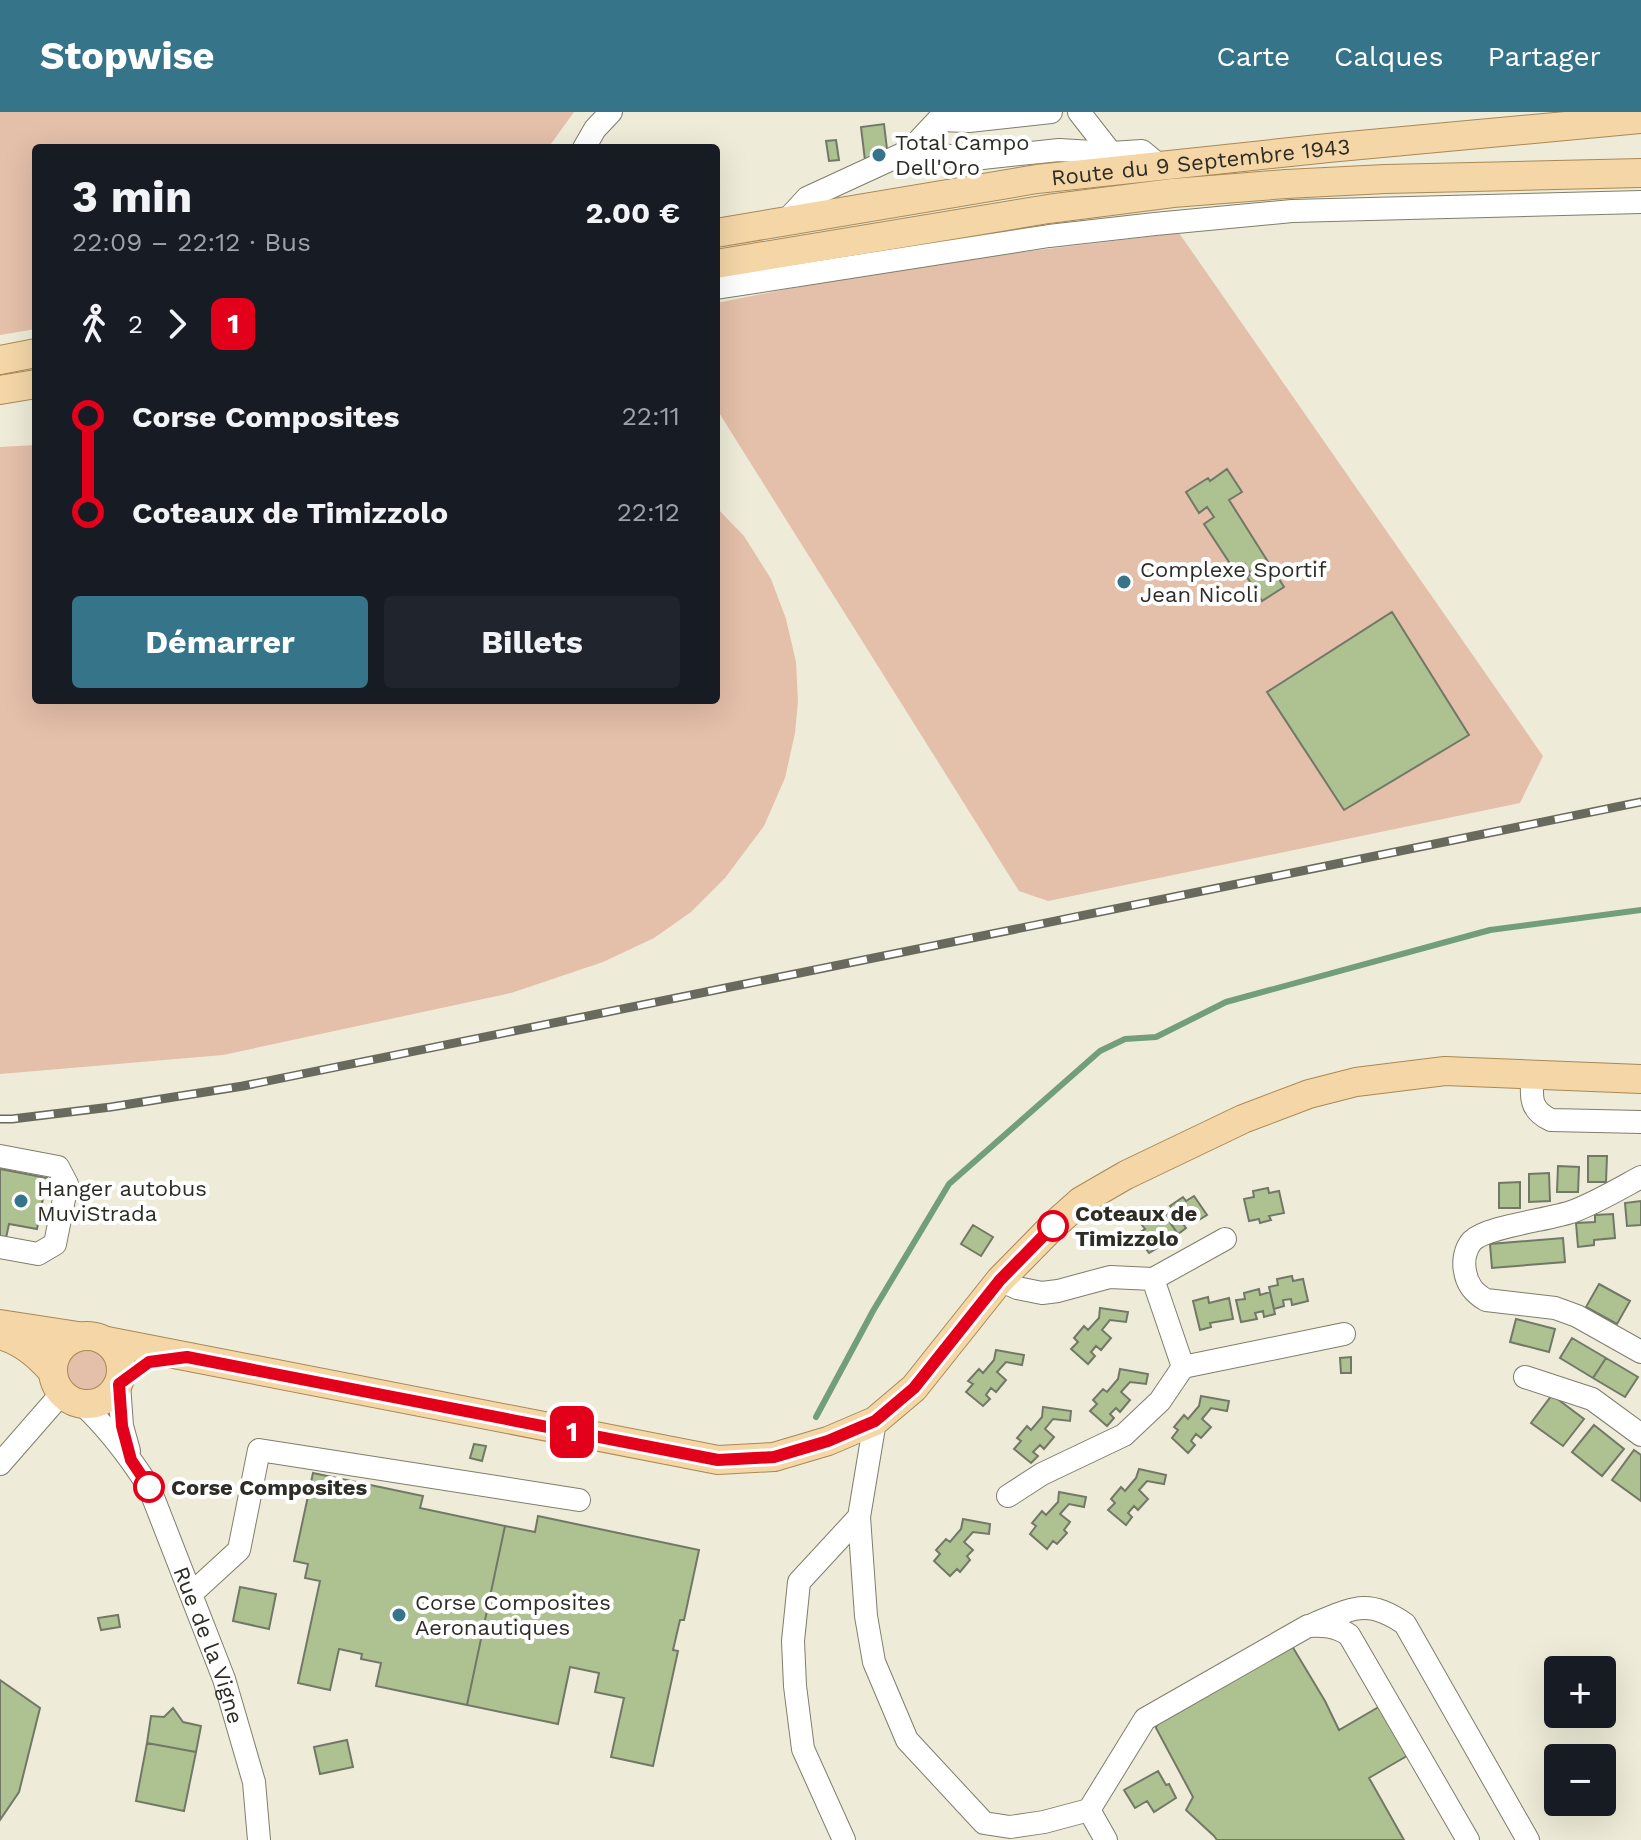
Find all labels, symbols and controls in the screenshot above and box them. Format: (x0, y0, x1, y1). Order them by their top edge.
text: Stopwise (40, 34, 215, 78)
text: Carte (1217, 40, 1290, 73)
text: Calques (1334, 40, 1443, 73)
text: Partager (1487, 40, 1601, 73)
place label: Total Campo Dell'Oro (895, 130, 1030, 180)
street label: Route du 9 Septembre 1943 (1050, 134, 1351, 190)
marker: Total Campo Dell'Oro (870, 146, 888, 164)
text: 3 min (72, 171, 192, 223)
text: 2.00 € (585, 195, 680, 230)
text: 22:09 – 22:12 · Bus (72, 227, 311, 257)
icon: walk (72, 302, 116, 346)
icon: forward (155, 302, 199, 346)
text: 1 (227, 307, 239, 340)
text: 2 (128, 309, 143, 339)
text: Corse Composites (132, 399, 400, 434)
text: 22:11 (622, 401, 680, 431)
text: Coteaux de Timizzolo (132, 495, 448, 530)
text: 22:12 (617, 497, 680, 527)
place label: Complexe Sportif Jean Nicoli (1140, 557, 1327, 607)
marker: Complexe Sportif Jean Nicoli (1115, 573, 1133, 591)
button: Démarrer (72, 596, 368, 688)
button: Billets (384, 596, 680, 688)
place label: Hanger autobus MuviStrada (37, 1176, 207, 1226)
marker: Hanger autobus MuviStrada (12, 1192, 30, 1210)
place label: Coteaux de Timizzolo (1075, 1201, 1197, 1251)
marker: Coteaux de Timizzolo (1038, 1211, 1068, 1241)
line badge: 1 (546, 1406, 598, 1458)
text: 1 (566, 1415, 578, 1448)
marker: Corse Composites (134, 1472, 164, 1502)
place label: Corse Composites (171, 1475, 367, 1500)
street label: Rue de la Vigne (169, 1563, 249, 1727)
place label: Corse Composites Aeronautiques (415, 1590, 611, 1640)
marker: Corse Composites Aeronautiques (390, 1606, 408, 1624)
map controls (1544, 1656, 1616, 1816)
button: + (1544, 1656, 1616, 1728)
button: − (1544, 1744, 1616, 1816)

